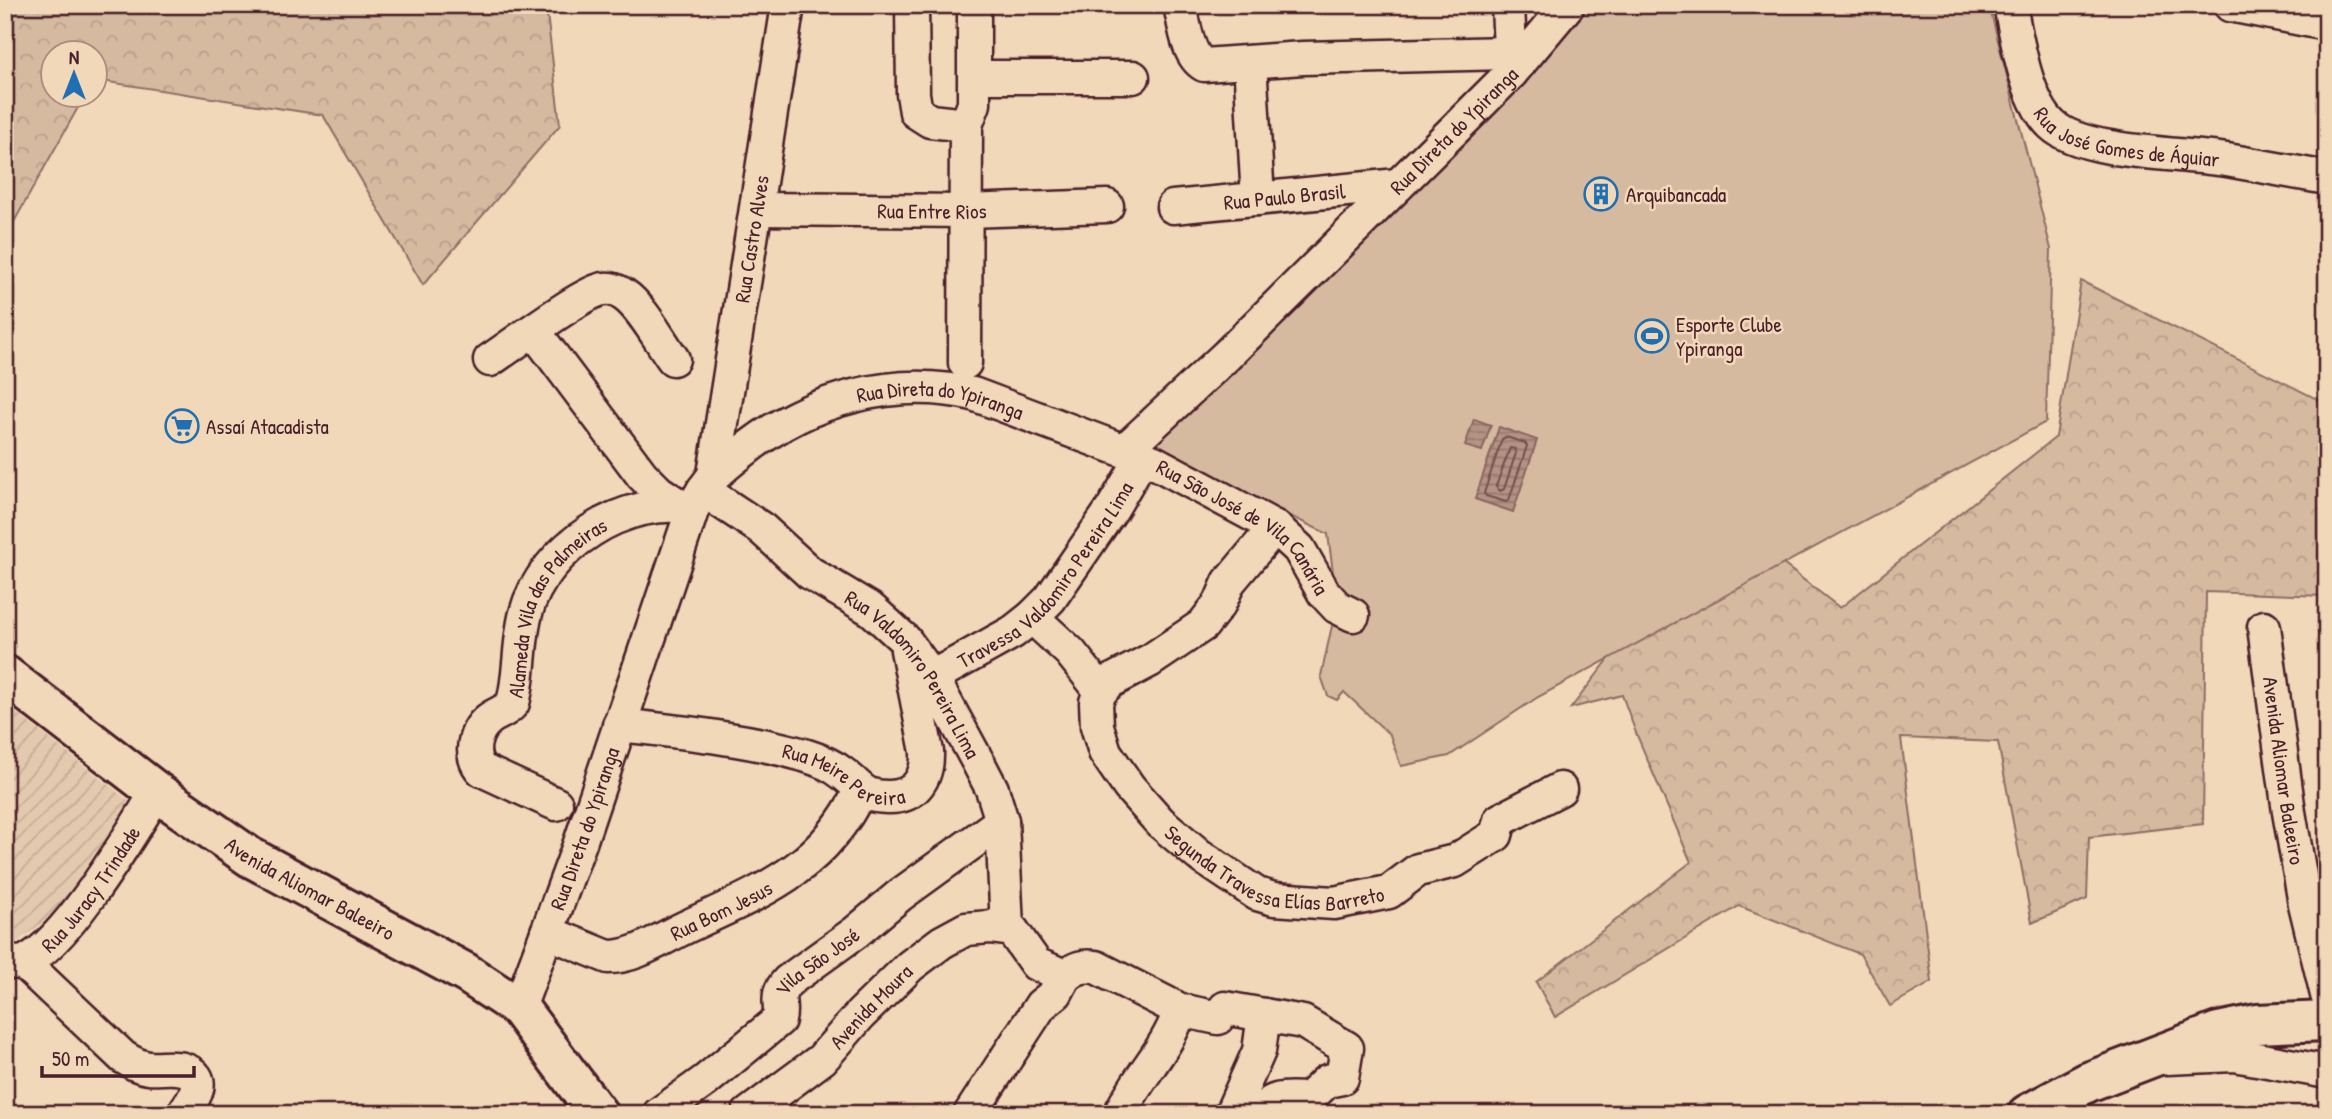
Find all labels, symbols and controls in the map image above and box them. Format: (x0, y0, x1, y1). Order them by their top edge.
north arrow (38, 38, 108, 108)
text: N (69, 44, 79, 70)
street label: Rua Direta do Ypiranga (1383, 60, 1524, 201)
street label: Rua José Gomes de Águiar (2027, 101, 2221, 173)
street label: Rua Castro Alves (727, 173, 775, 304)
building icon: Arquibancada (1582, 175, 1620, 213)
street label: Rua Paulo Brasil (1222, 176, 1347, 216)
place label: Arquibancada (1626, 180, 1726, 209)
street label: Rua Entre Rios (877, 196, 987, 226)
place label: Esporte Clube Ypiranga (1676, 310, 1782, 363)
sports icon: Esporte Clube Ypiranga (1633, 317, 1671, 355)
street label: Rua Direta do Ypiranga (854, 373, 1028, 426)
supermarket icon: Assaí Atacadista (163, 407, 201, 445)
place label: Assaí Atacadista (206, 412, 329, 441)
street label: Rua São José de Vila Canária (1152, 452, 1336, 600)
street label: Travessa Valdomiro Pereira Lima (952, 476, 1140, 675)
street label: Alameda Vila das Palmeiras (500, 510, 612, 700)
street label: Rua Valdomiro Pereira Lima (840, 583, 988, 763)
street label: Avenida Aliomar Baleeiro (2256, 675, 2312, 867)
street label: Rua Meire Pereira (780, 735, 908, 812)
street label: Rua Direta do Ypiranga (542, 743, 626, 914)
street label: Segunda Travessa Elías Barreto (1159, 818, 1387, 918)
street label: Rua Juracy Trindade (34, 820, 147, 959)
street label: Avenida Aliomar Baleeiro (220, 830, 400, 947)
street label: Rua Bom Jesus (665, 873, 777, 947)
street label: Vila São José (767, 920, 865, 1000)
street label: Avenida Moura (823, 957, 919, 1055)
scale bar (42, 1035, 194, 1079)
text: 50 m (52, 1044, 89, 1073)

